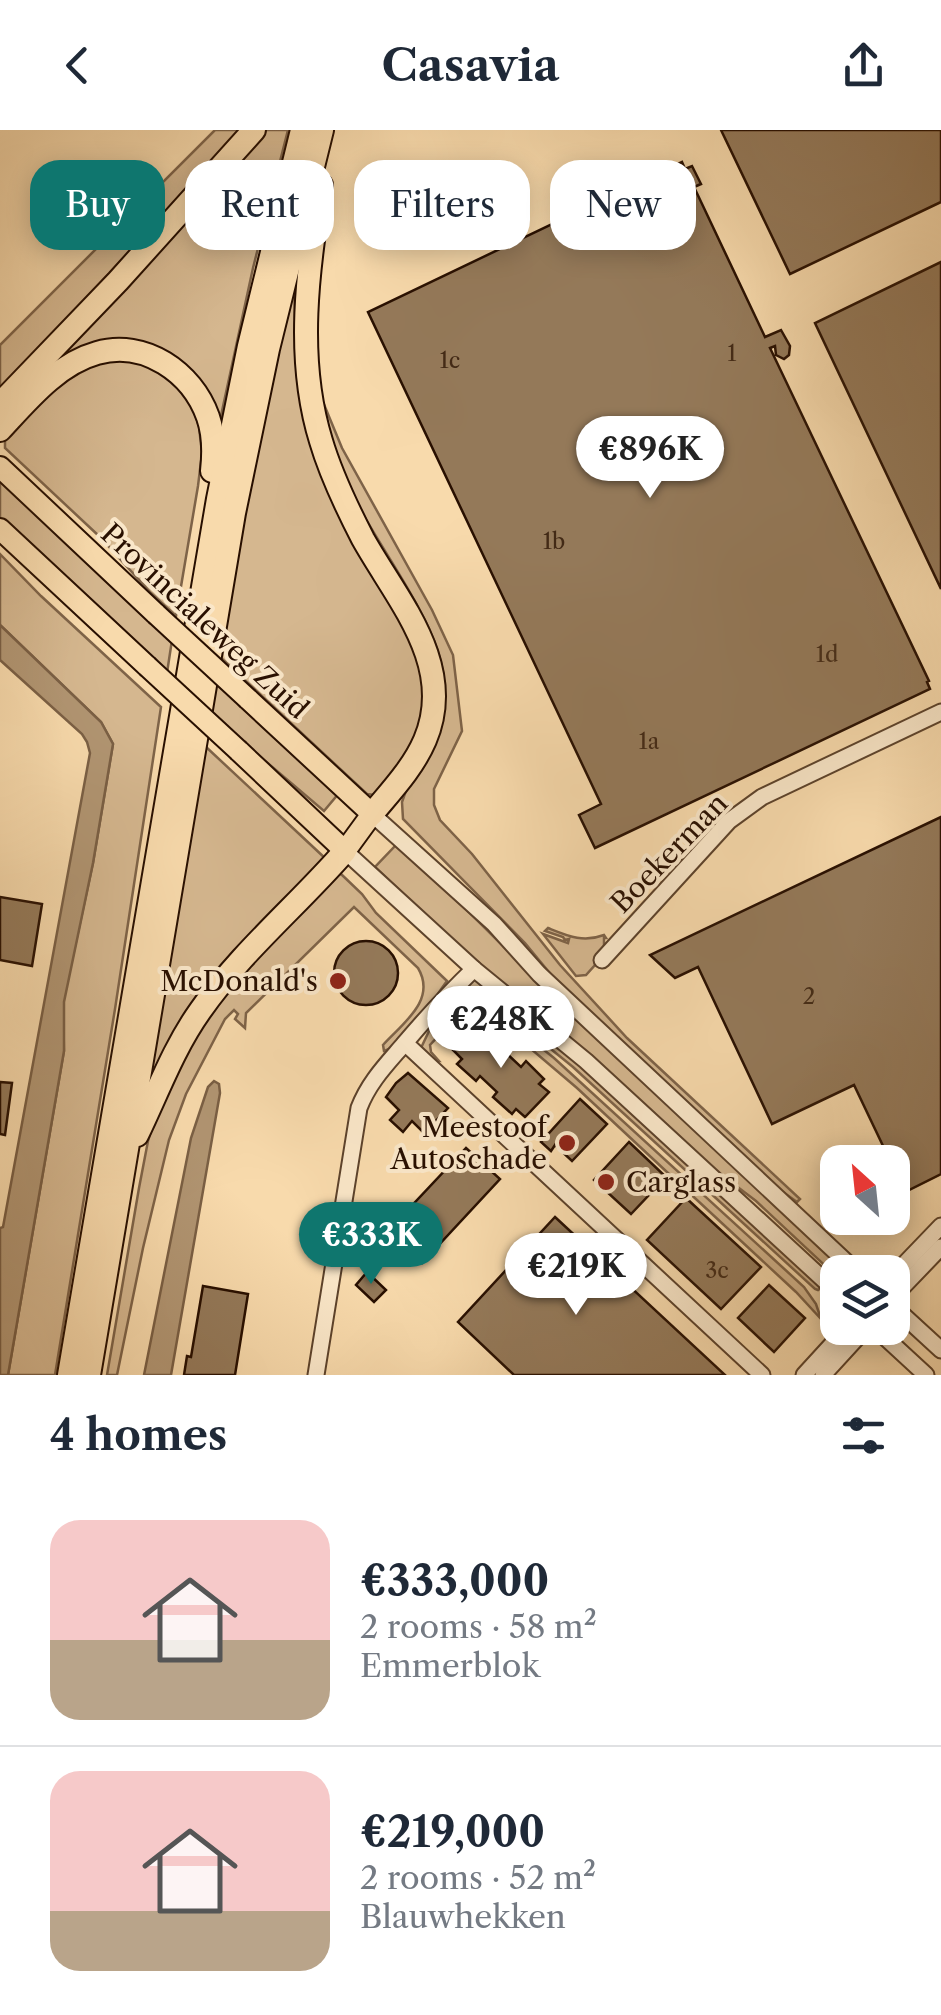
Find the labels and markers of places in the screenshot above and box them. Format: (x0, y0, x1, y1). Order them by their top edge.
pin: €896K (580, 416, 720, 501)
place label: McDonald's (160, 964, 318, 998)
marker: McDonald's (327, 970, 349, 992)
pin: €248K (431, 986, 571, 1071)
place label: Meestoof Autoschade (389, 1110, 550, 1176)
marker: Meestoof Autoschade (556, 1132, 578, 1154)
place label: Carglass (626, 1165, 736, 1199)
marker: Carglass (595, 1171, 617, 1193)
pin: €333K (301, 1202, 441, 1287)
pin: €219K (506, 1233, 646, 1318)

